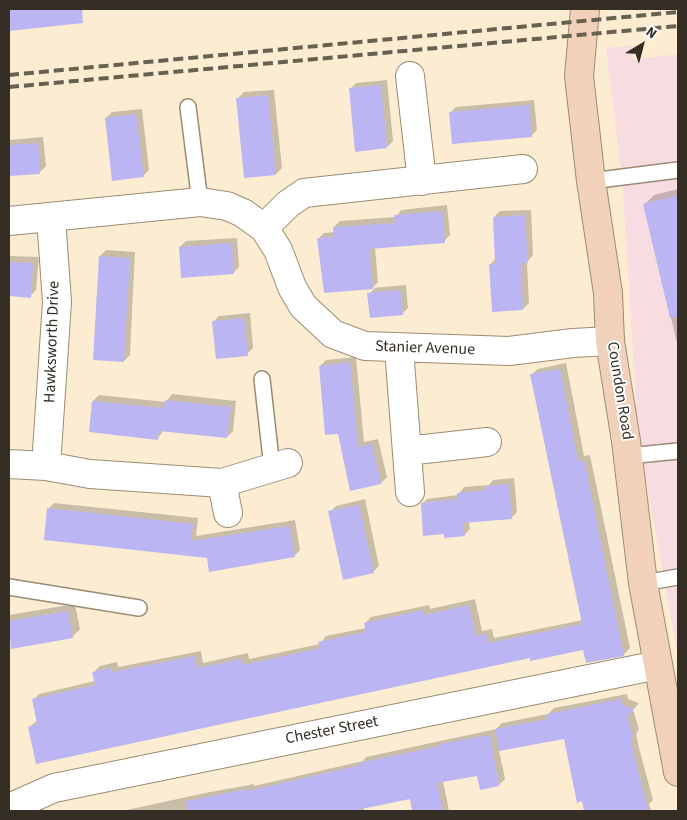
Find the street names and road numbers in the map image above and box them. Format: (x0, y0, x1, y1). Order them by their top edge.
street label: Hawksworth Drive (41, 281, 65, 403)
street label: Stanier Avenue (375, 338, 475, 360)
street label: Coundon Road (602, 341, 636, 441)
street label: Chester Street (284, 713, 380, 749)

